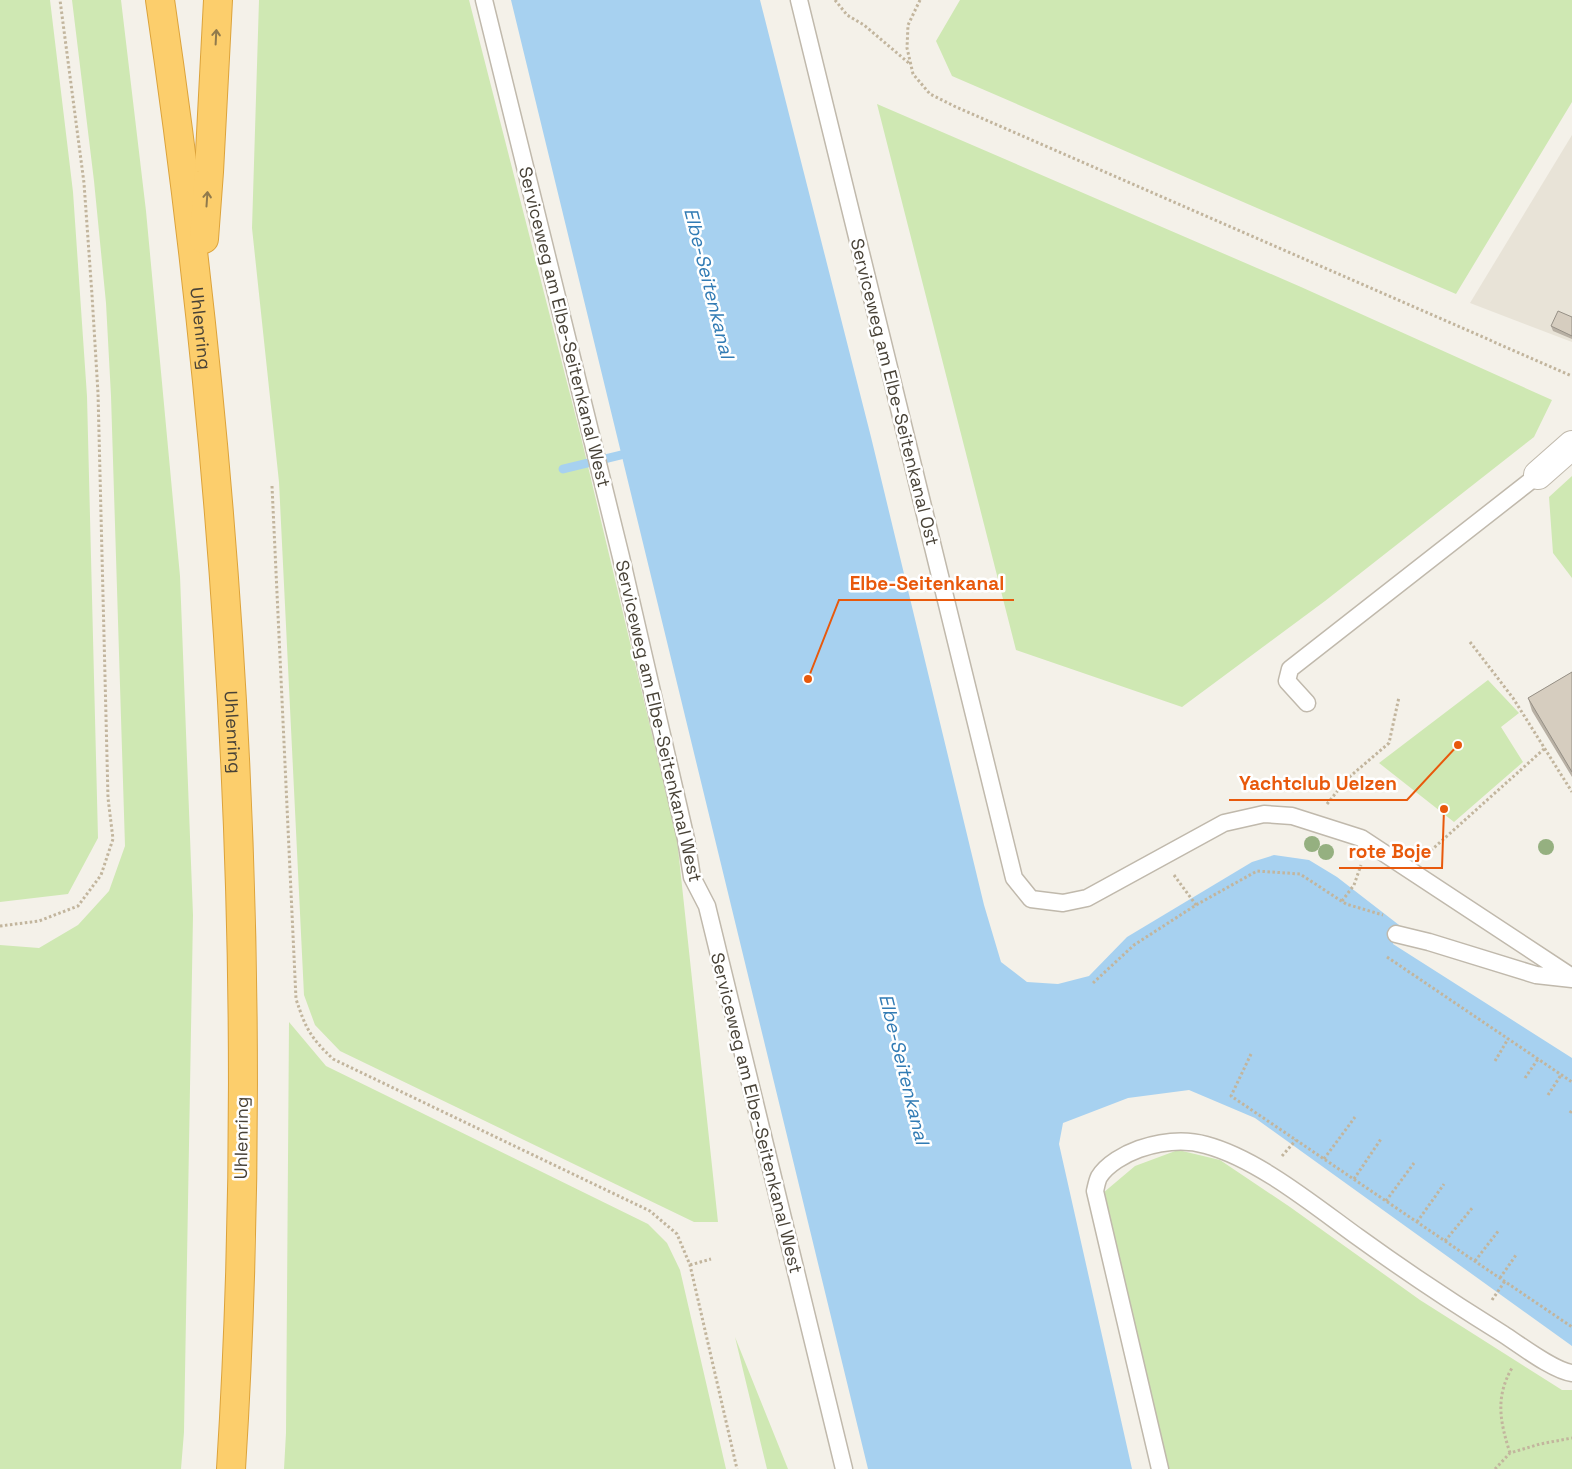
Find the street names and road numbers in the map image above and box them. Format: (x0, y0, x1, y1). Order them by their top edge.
street label: Serviceweg am Elbe-Seitenkanal West (514, 164, 616, 490)
street label: Serviceweg am Elbe-Seitenkanal Ost (846, 236, 944, 548)
street label: Uhlenring (186, 286, 217, 371)
street label: Serviceweg am Elbe-Seitenkanal West (611, 558, 707, 884)
street label: Uhlenring (220, 690, 247, 774)
street label: Serviceweg am Elbe-Seitenkanal West (706, 950, 808, 1276)
street label: Uhlenring (229, 1096, 253, 1180)

